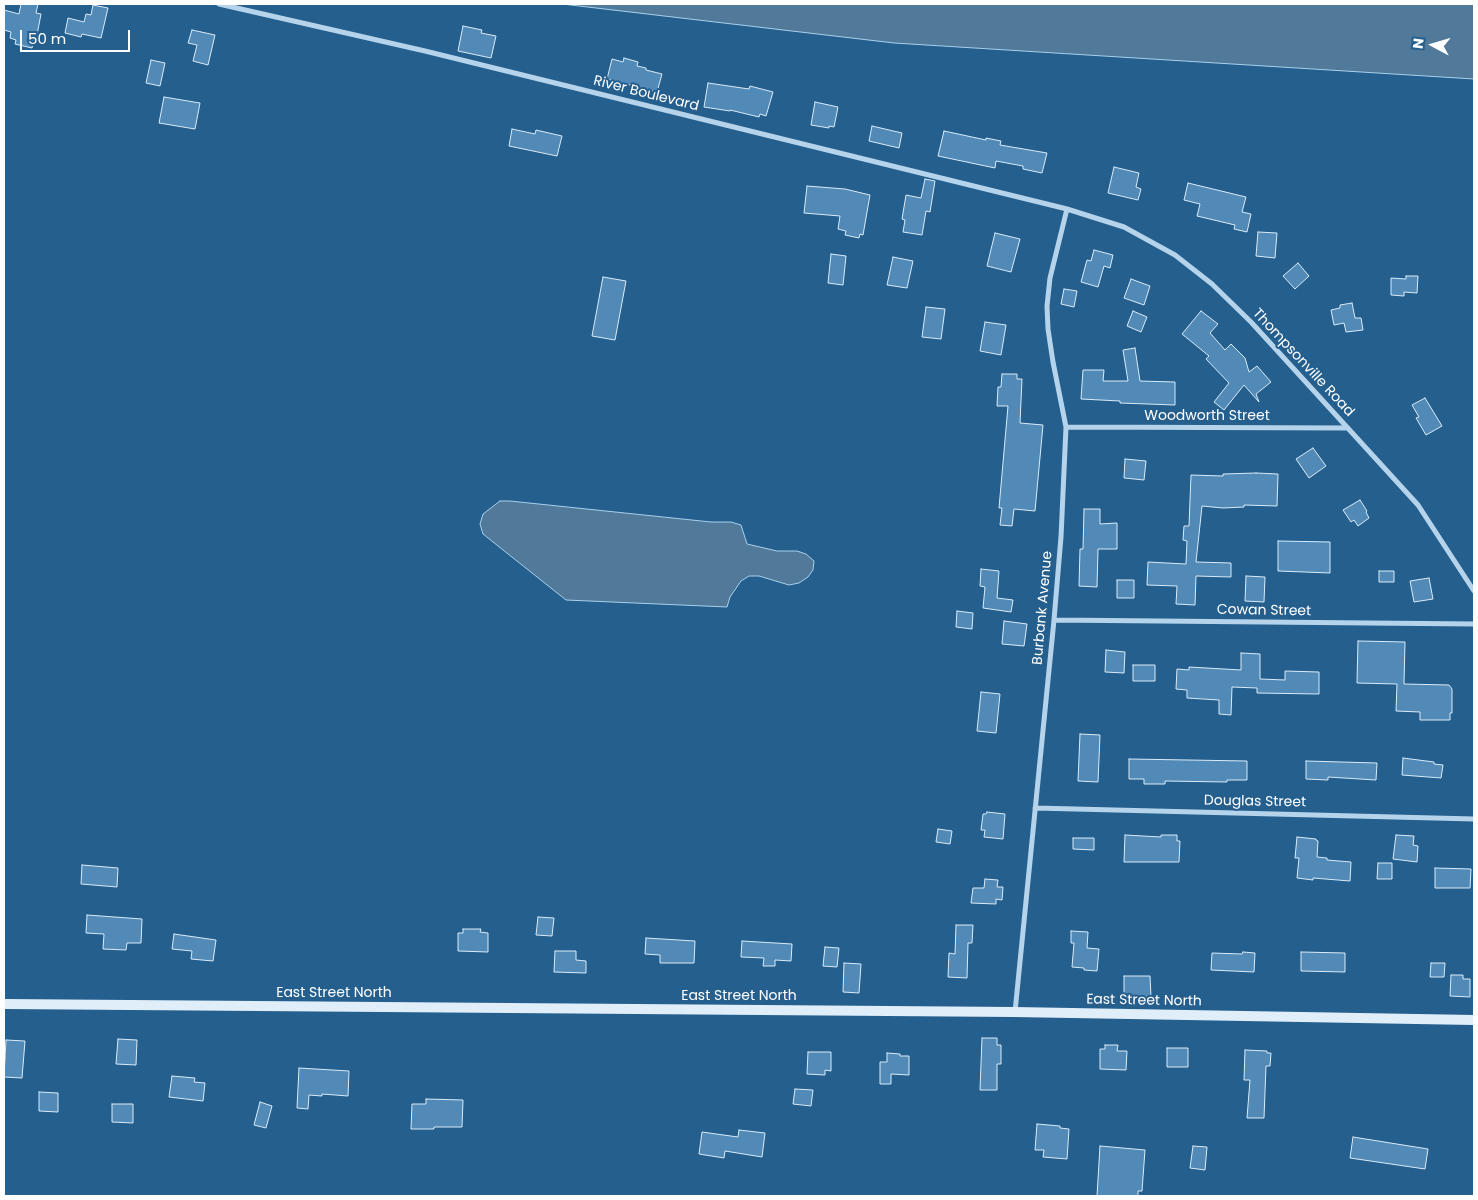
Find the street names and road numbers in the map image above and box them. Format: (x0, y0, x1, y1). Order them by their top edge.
street label: River Boulevard (592, 73, 700, 115)
street label: Thompsonville Road (1249, 305, 1357, 421)
street label: Woodworth Street (1144, 408, 1270, 424)
street label: Burbank Avenue (1030, 550, 1056, 666)
street label: Cowan Street (1217, 602, 1311, 620)
street label: Douglas Street (1204, 793, 1306, 811)
street label: East Street North (276, 985, 392, 1001)
street label: East Street North (681, 988, 797, 1004)
street label: East Street North (1086, 992, 1202, 1010)

